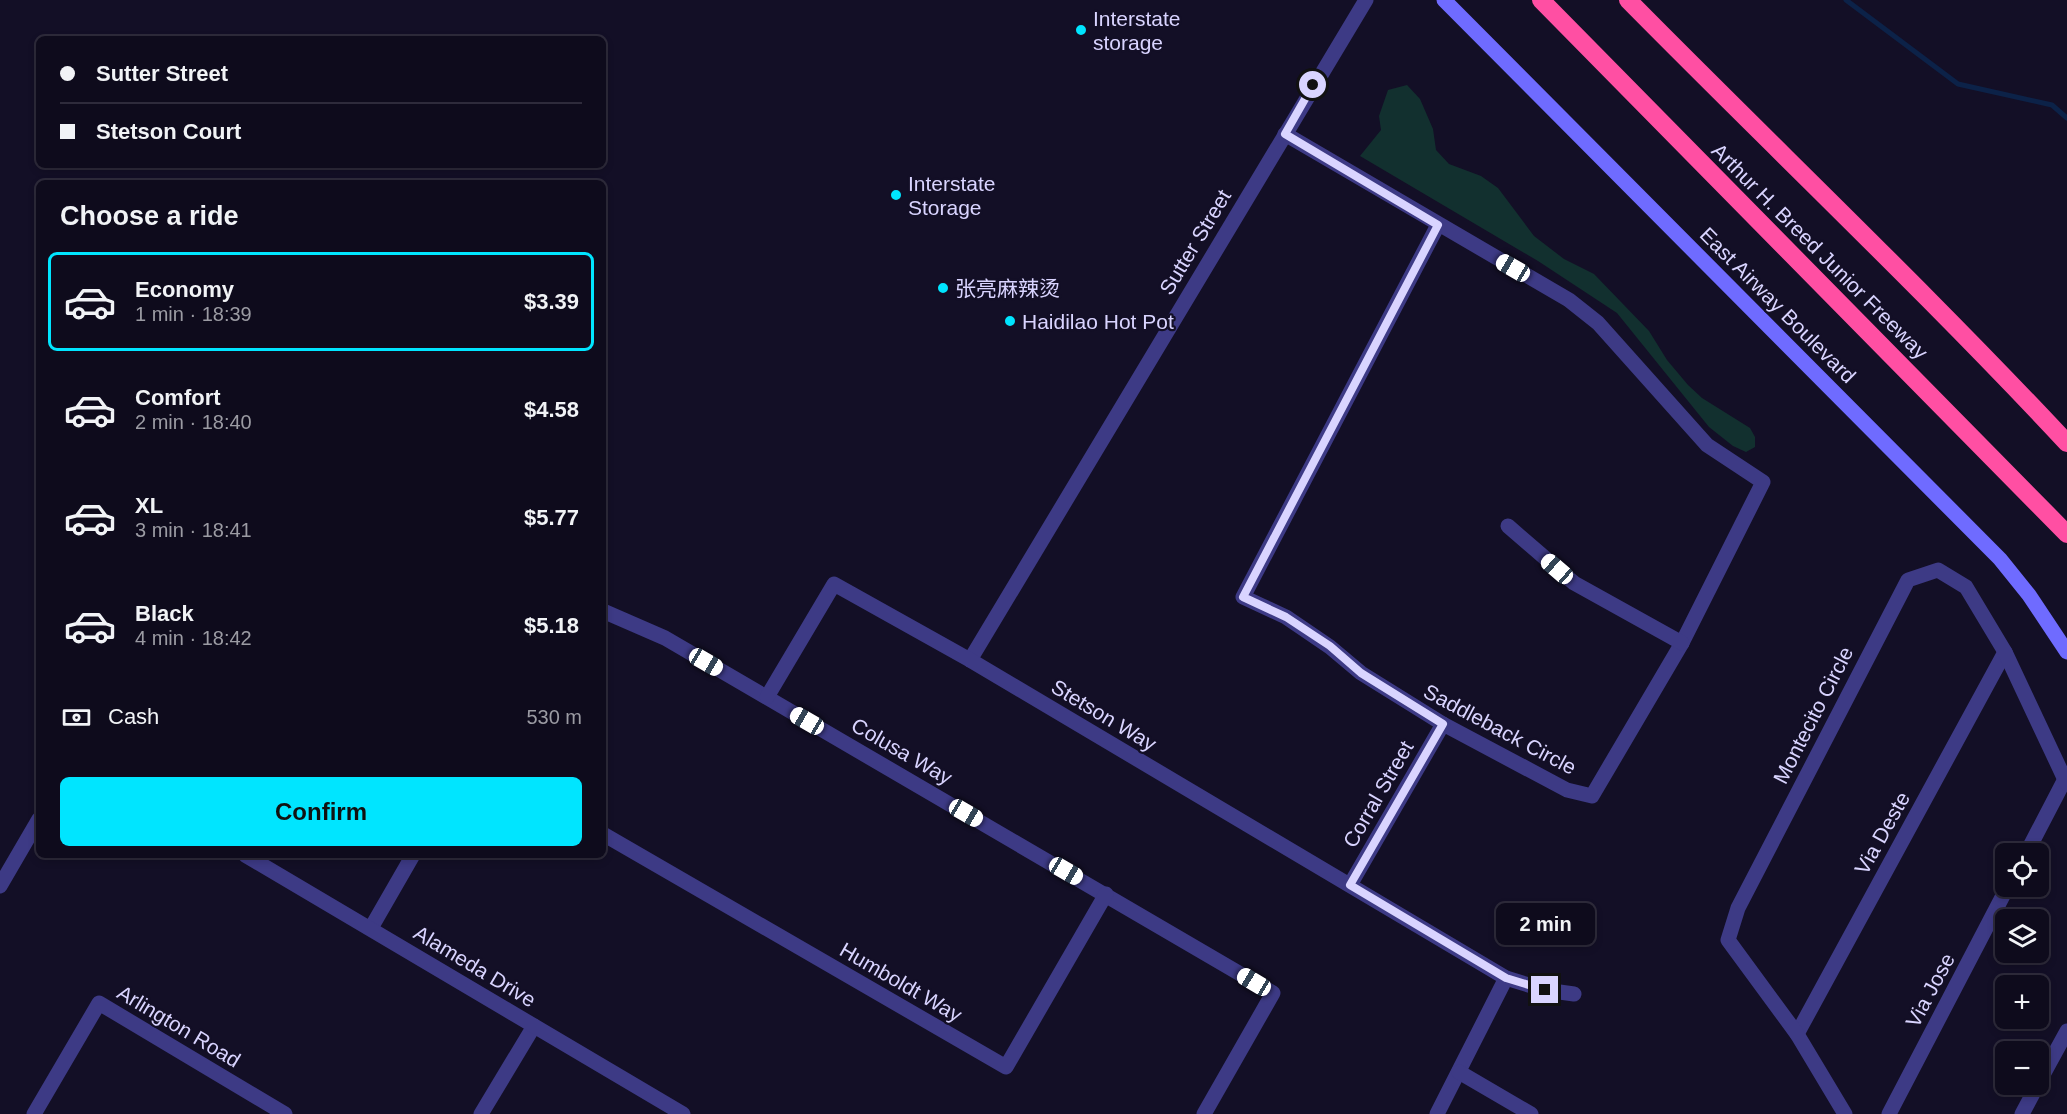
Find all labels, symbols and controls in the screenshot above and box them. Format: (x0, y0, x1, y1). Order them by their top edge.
place label: Interstate storage (1093, 7, 1181, 54)
marker: Interstate storage (1074, 23, 1088, 37)
text: Sutter Street (96, 61, 228, 86)
route start (1299, 71, 1326, 98)
text: Stetson Court (96, 119, 241, 144)
street label: Arthur H. Breed Junior Freeway (1707, 138, 1933, 364)
place label: Interstate Storage (908, 172, 996, 219)
street label: Sutter Street (1155, 185, 1235, 298)
marker: Interstate Storage (889, 188, 903, 202)
text: Choose a ride (60, 201, 239, 231)
street label: East Airway Boulevard (1696, 223, 1860, 387)
car (1493, 251, 1533, 285)
icon: car (63, 275, 117, 329)
text: Economy (135, 277, 234, 302)
place label: 张亮麻辣烫 (955, 277, 1060, 300)
marker: 张亮麻辣烫 (936, 281, 950, 295)
text: $3.39 (524, 289, 579, 314)
text: 1 min · 18:39 (135, 303, 252, 325)
place label: Haidilao Hot Pot (1022, 310, 1174, 333)
marker: Haidilao Hot Pot (1003, 314, 1017, 328)
icon: car (63, 383, 117, 437)
text: Comfort (135, 385, 221, 410)
text: $4.58 (524, 397, 579, 422)
text: 2 min · 18:40 (135, 411, 252, 433)
icon: car (63, 491, 117, 545)
text: XL (135, 493, 163, 518)
text: $5.77 (524, 505, 579, 530)
text: 3 min · 18:41 (135, 519, 252, 541)
car (1538, 550, 1576, 588)
icon: car (63, 599, 117, 653)
text: Black (135, 601, 194, 626)
text: $5.18 (524, 613, 579, 638)
text: 4 min · 18:42 (135, 627, 252, 649)
street label: Montecito Circle (1769, 643, 1857, 787)
car (686, 645, 726, 679)
street label: Stetson Way (1047, 675, 1161, 756)
street label: Saddleback Circle (1420, 679, 1580, 779)
icon: cash (60, 701, 93, 734)
text: Cash (108, 704, 159, 729)
car (787, 704, 827, 738)
text: 530 m (526, 706, 582, 728)
street label: Colusa Way (848, 713, 957, 789)
street label: Corral Street (1338, 737, 1418, 851)
button: Confirm (60, 777, 582, 846)
street label: Via Deste (1850, 788, 1914, 878)
car (946, 796, 986, 830)
map controls (1995, 843, 2049, 1095)
button: locate (1995, 843, 2049, 897)
car (1046, 854, 1086, 888)
callout: 2 min (1496, 903, 1594, 945)
button: layers (1995, 909, 2049, 963)
text: 2 min (1519, 913, 1572, 935)
street label: Alameda Drive (410, 921, 540, 1011)
street label: Humboldt Way (836, 938, 966, 1026)
street label: Via Jose (1901, 949, 1959, 1031)
car (1234, 965, 1274, 999)
button: + (1995, 975, 2049, 1029)
route end (1531, 976, 1558, 1003)
street label: Arlington Road (114, 980, 244, 1072)
button: − (1995, 1041, 2049, 1095)

